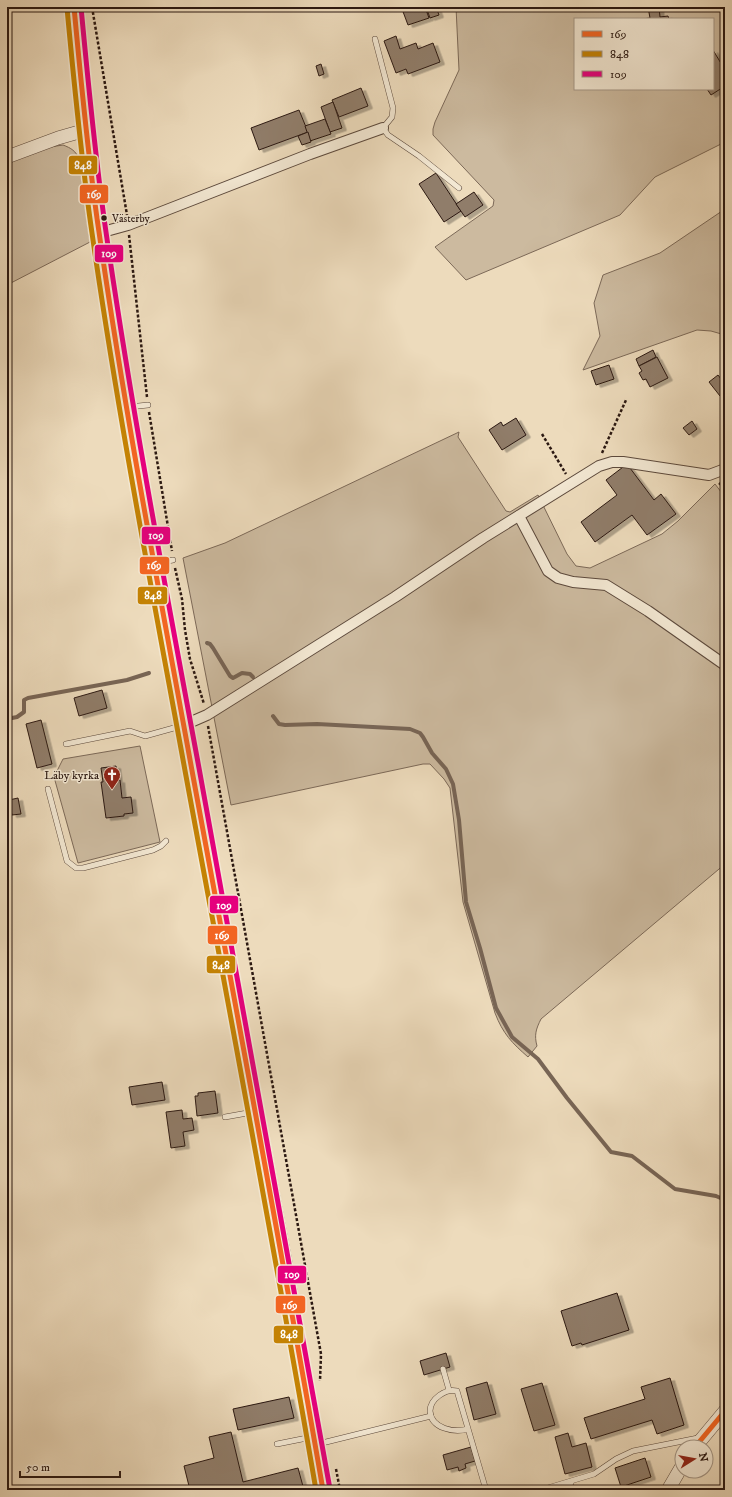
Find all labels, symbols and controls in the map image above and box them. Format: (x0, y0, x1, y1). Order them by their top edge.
legend (574, 18, 714, 90)
text: 169 (610, 27, 627, 42)
text: 848 (610, 47, 629, 62)
text: 109 (610, 67, 627, 82)
line badge: 848 (68, 155, 98, 175)
text: 848 (74, 159, 92, 173)
line badge: 169 (79, 184, 109, 204)
text: 169 (86, 188, 102, 202)
place label: Västerby (111, 212, 151, 226)
marker: Västerby (99, 213, 109, 223)
line badge: 109 (94, 244, 124, 263)
text: 109 (101, 247, 117, 261)
line badge: 109 (141, 526, 171, 545)
text: 109 (148, 529, 164, 543)
line badge: 169 (139, 556, 170, 575)
text: 169 (146, 559, 162, 573)
line badge: 848 (137, 586, 168, 605)
text: 848 (144, 589, 162, 603)
church icon: Läby kyrka (102, 765, 122, 790)
place label: Läby kyrka (44, 768, 100, 783)
line badge: 109 (209, 895, 239, 914)
text: 109 (216, 899, 232, 913)
line badge: 169 (207, 925, 238, 945)
text: 169 (214, 929, 230, 943)
line badge: 848 (206, 955, 236, 974)
text: 848 (212, 959, 230, 973)
line badge: 109 (277, 1265, 307, 1284)
text: 109 (284, 1268, 300, 1282)
line badge: 169 (275, 1295, 306, 1314)
text: 169 (282, 1299, 298, 1313)
line badge: 848 (273, 1325, 304, 1344)
text: 848 (280, 1328, 298, 1342)
north arrow (674, 1439, 714, 1479)
text: N (695, 1452, 711, 1463)
scale bar (20, 1453, 120, 1479)
text: 50 m (26, 1460, 50, 1475)

